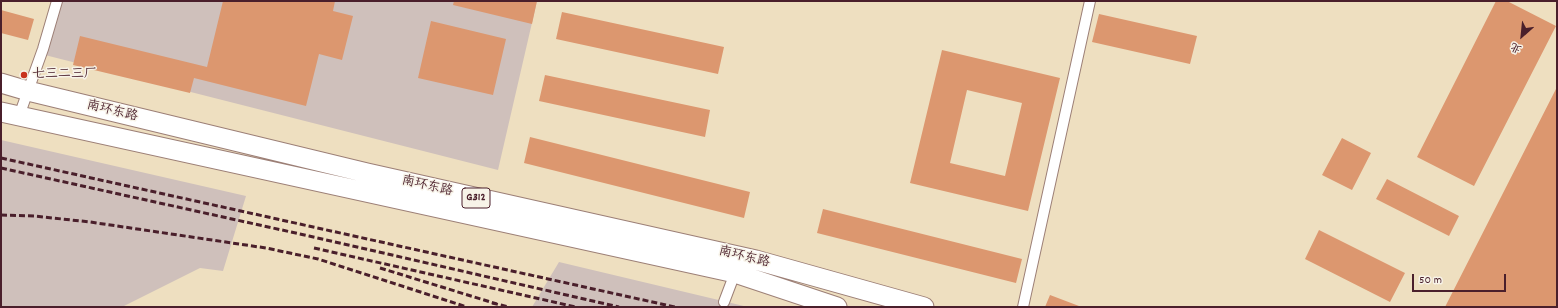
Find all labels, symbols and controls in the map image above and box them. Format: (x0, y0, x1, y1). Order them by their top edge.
north arrow (1502, 16, 1542, 56)
text: 北 (1508, 37, 1525, 56)
place label: 七三二三厂 (32, 67, 97, 83)
marker: 七三二三厂 (19, 70, 29, 80)
street label: 南环东路 (85, 98, 139, 126)
street label: 南环东路 (400, 174, 454, 200)
road number: G312 (462, 188, 490, 208)
street label: 南环东路 (717, 244, 771, 272)
scale bar (1414, 266, 1508, 292)
text: 50 m (1419, 272, 1442, 289)

